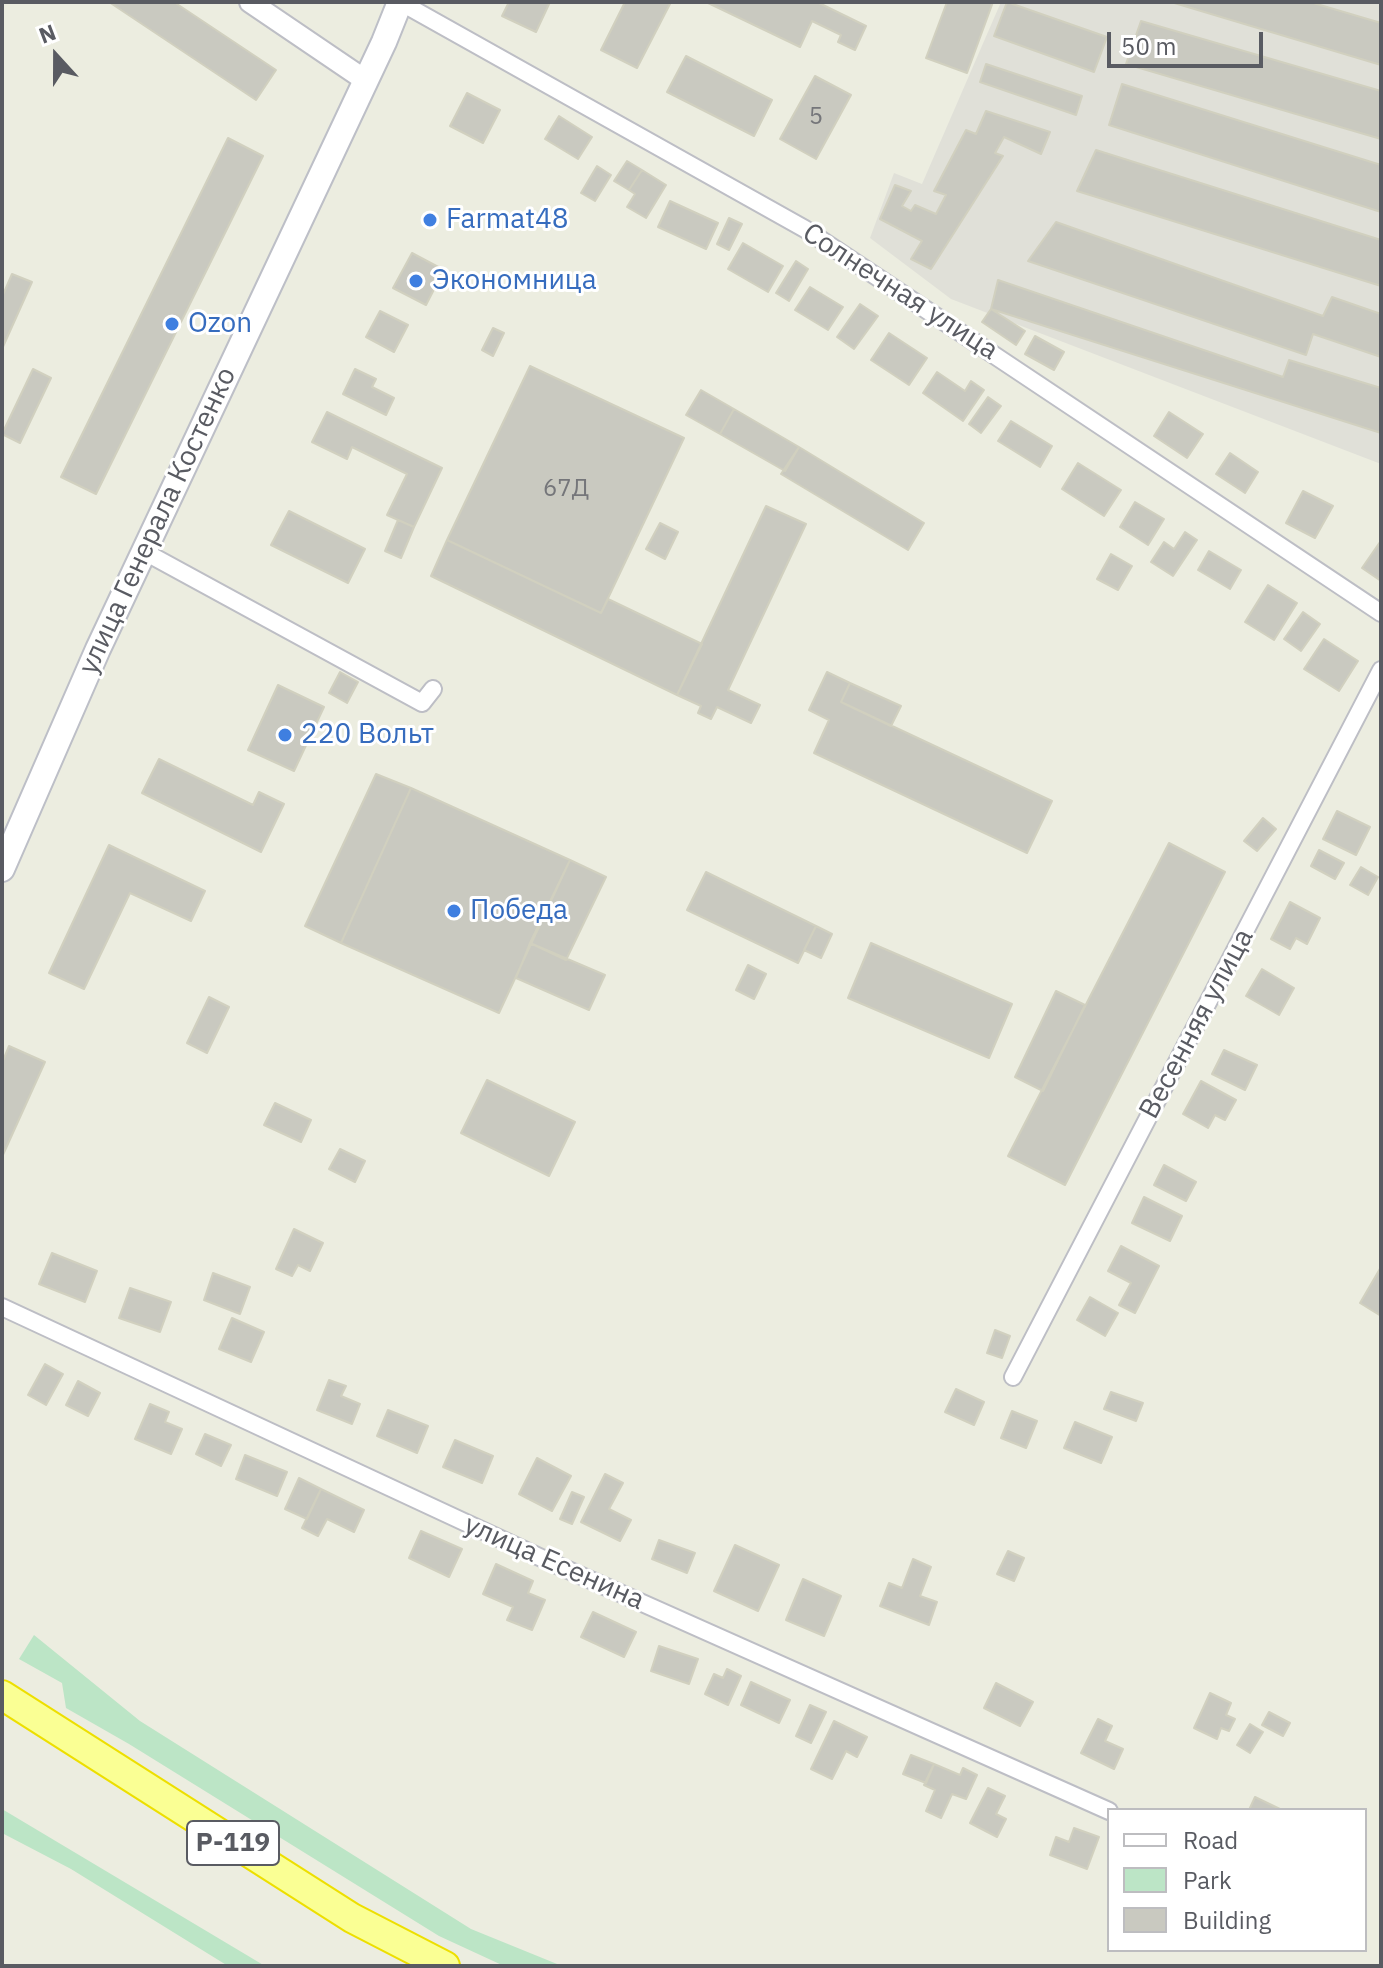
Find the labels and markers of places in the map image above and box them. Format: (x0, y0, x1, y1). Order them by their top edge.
place label: Farmat48 (446, 203, 569, 237)
marker: Farmat48 (421, 211, 439, 229)
place label: Экономница (432, 264, 597, 298)
marker: Экономница (407, 272, 425, 290)
place label: Ozon (188, 307, 252, 341)
marker: Ozon (163, 315, 181, 333)
place label: 220 Вольт (301, 718, 434, 752)
marker: 220 Вольт (276, 726, 294, 744)
place label: Победа (470, 894, 568, 928)
marker: Победа (445, 902, 463, 920)

